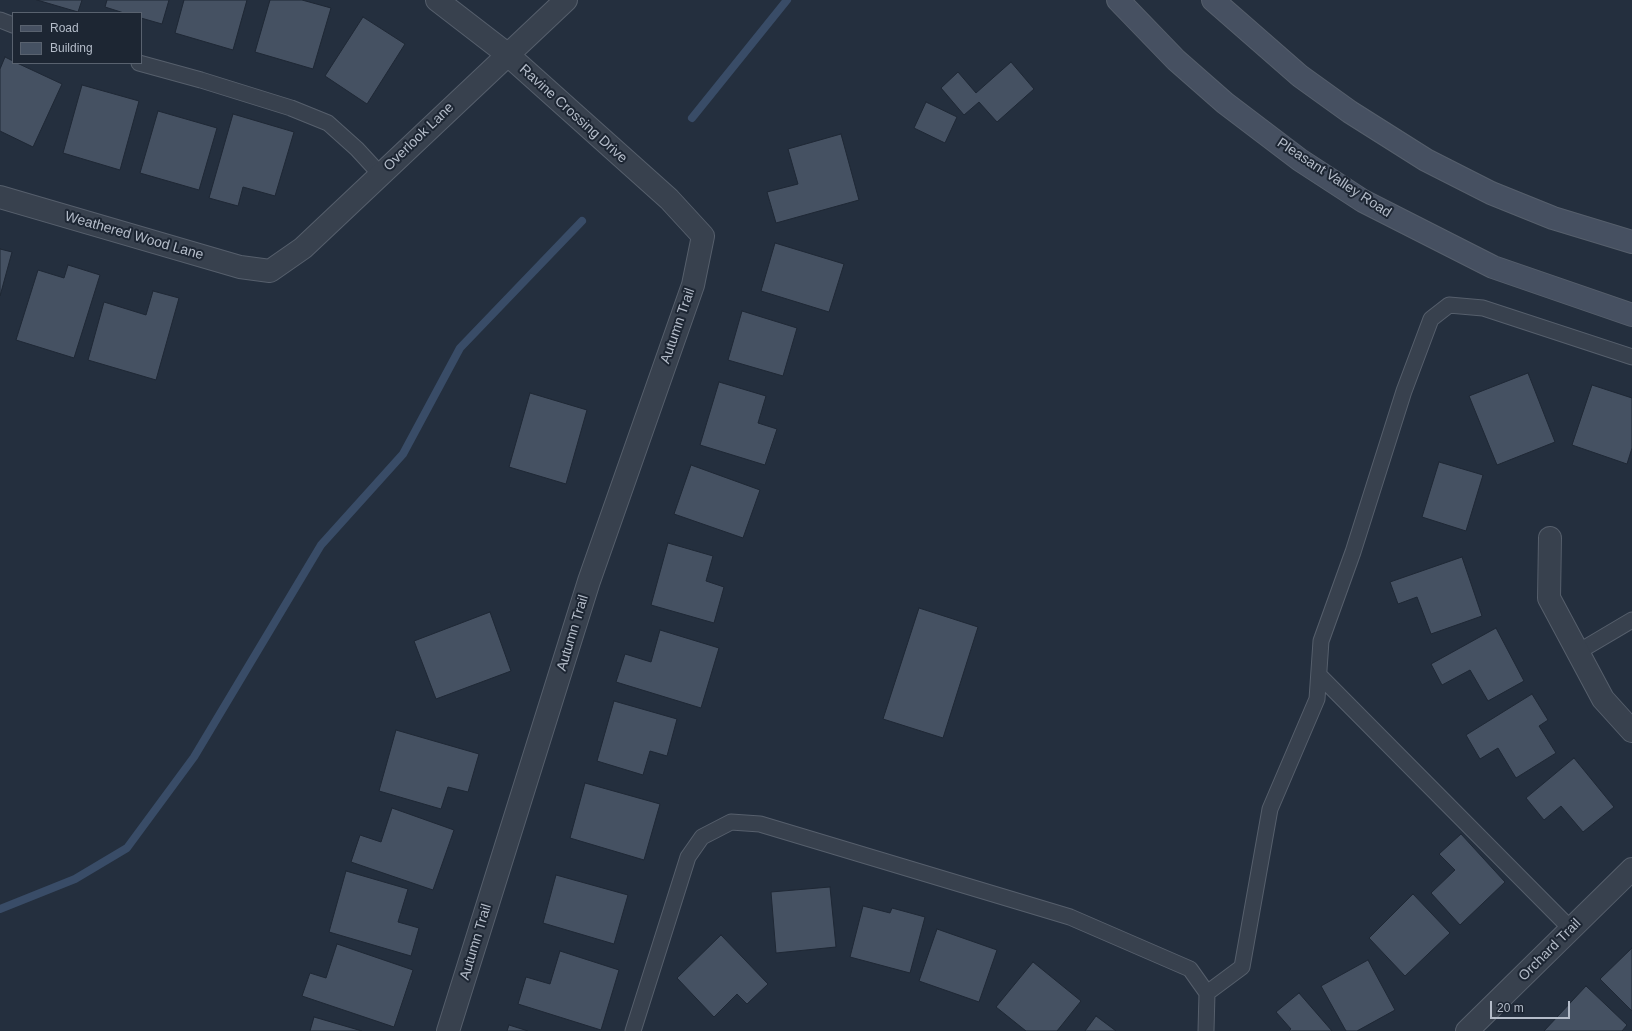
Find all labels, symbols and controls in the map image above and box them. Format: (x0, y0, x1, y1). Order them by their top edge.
legend (12, 12, 142, 64)
text: Road (50, 21, 79, 35)
text: Building (50, 41, 93, 55)
street label: Ravine Crossing Drive (516, 61, 630, 167)
street label: Overlook Lane (380, 99, 458, 175)
street label: Pleasant Valley Road (1274, 135, 1394, 221)
street label: Weathered Wood Lane (63, 208, 205, 264)
street label: Autumn Trail (657, 286, 699, 366)
street label: Autumn Trail (553, 593, 593, 673)
street label: Autumn Trail (456, 902, 496, 982)
street label: Orchard Trail (1515, 915, 1585, 985)
scale bar (1492, 993, 1572, 1019)
text: 20 m (1497, 1001, 1524, 1015)

